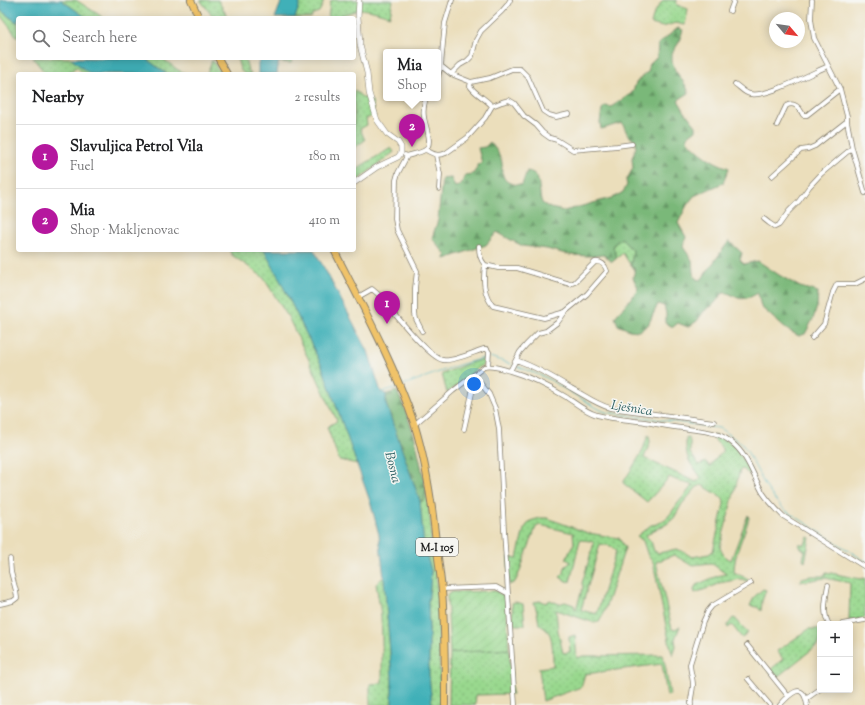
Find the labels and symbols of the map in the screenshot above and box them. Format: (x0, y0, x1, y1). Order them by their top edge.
north arrow (769, 12, 805, 48)
pin: 2 (399, 114, 425, 147)
pin: 1 (374, 291, 400, 324)
your location (464, 374, 484, 394)
water label: Lješnica (610, 397, 654, 421)
water label: Bosna (380, 450, 405, 485)
road number: M-I 105 (416, 538, 458, 556)

